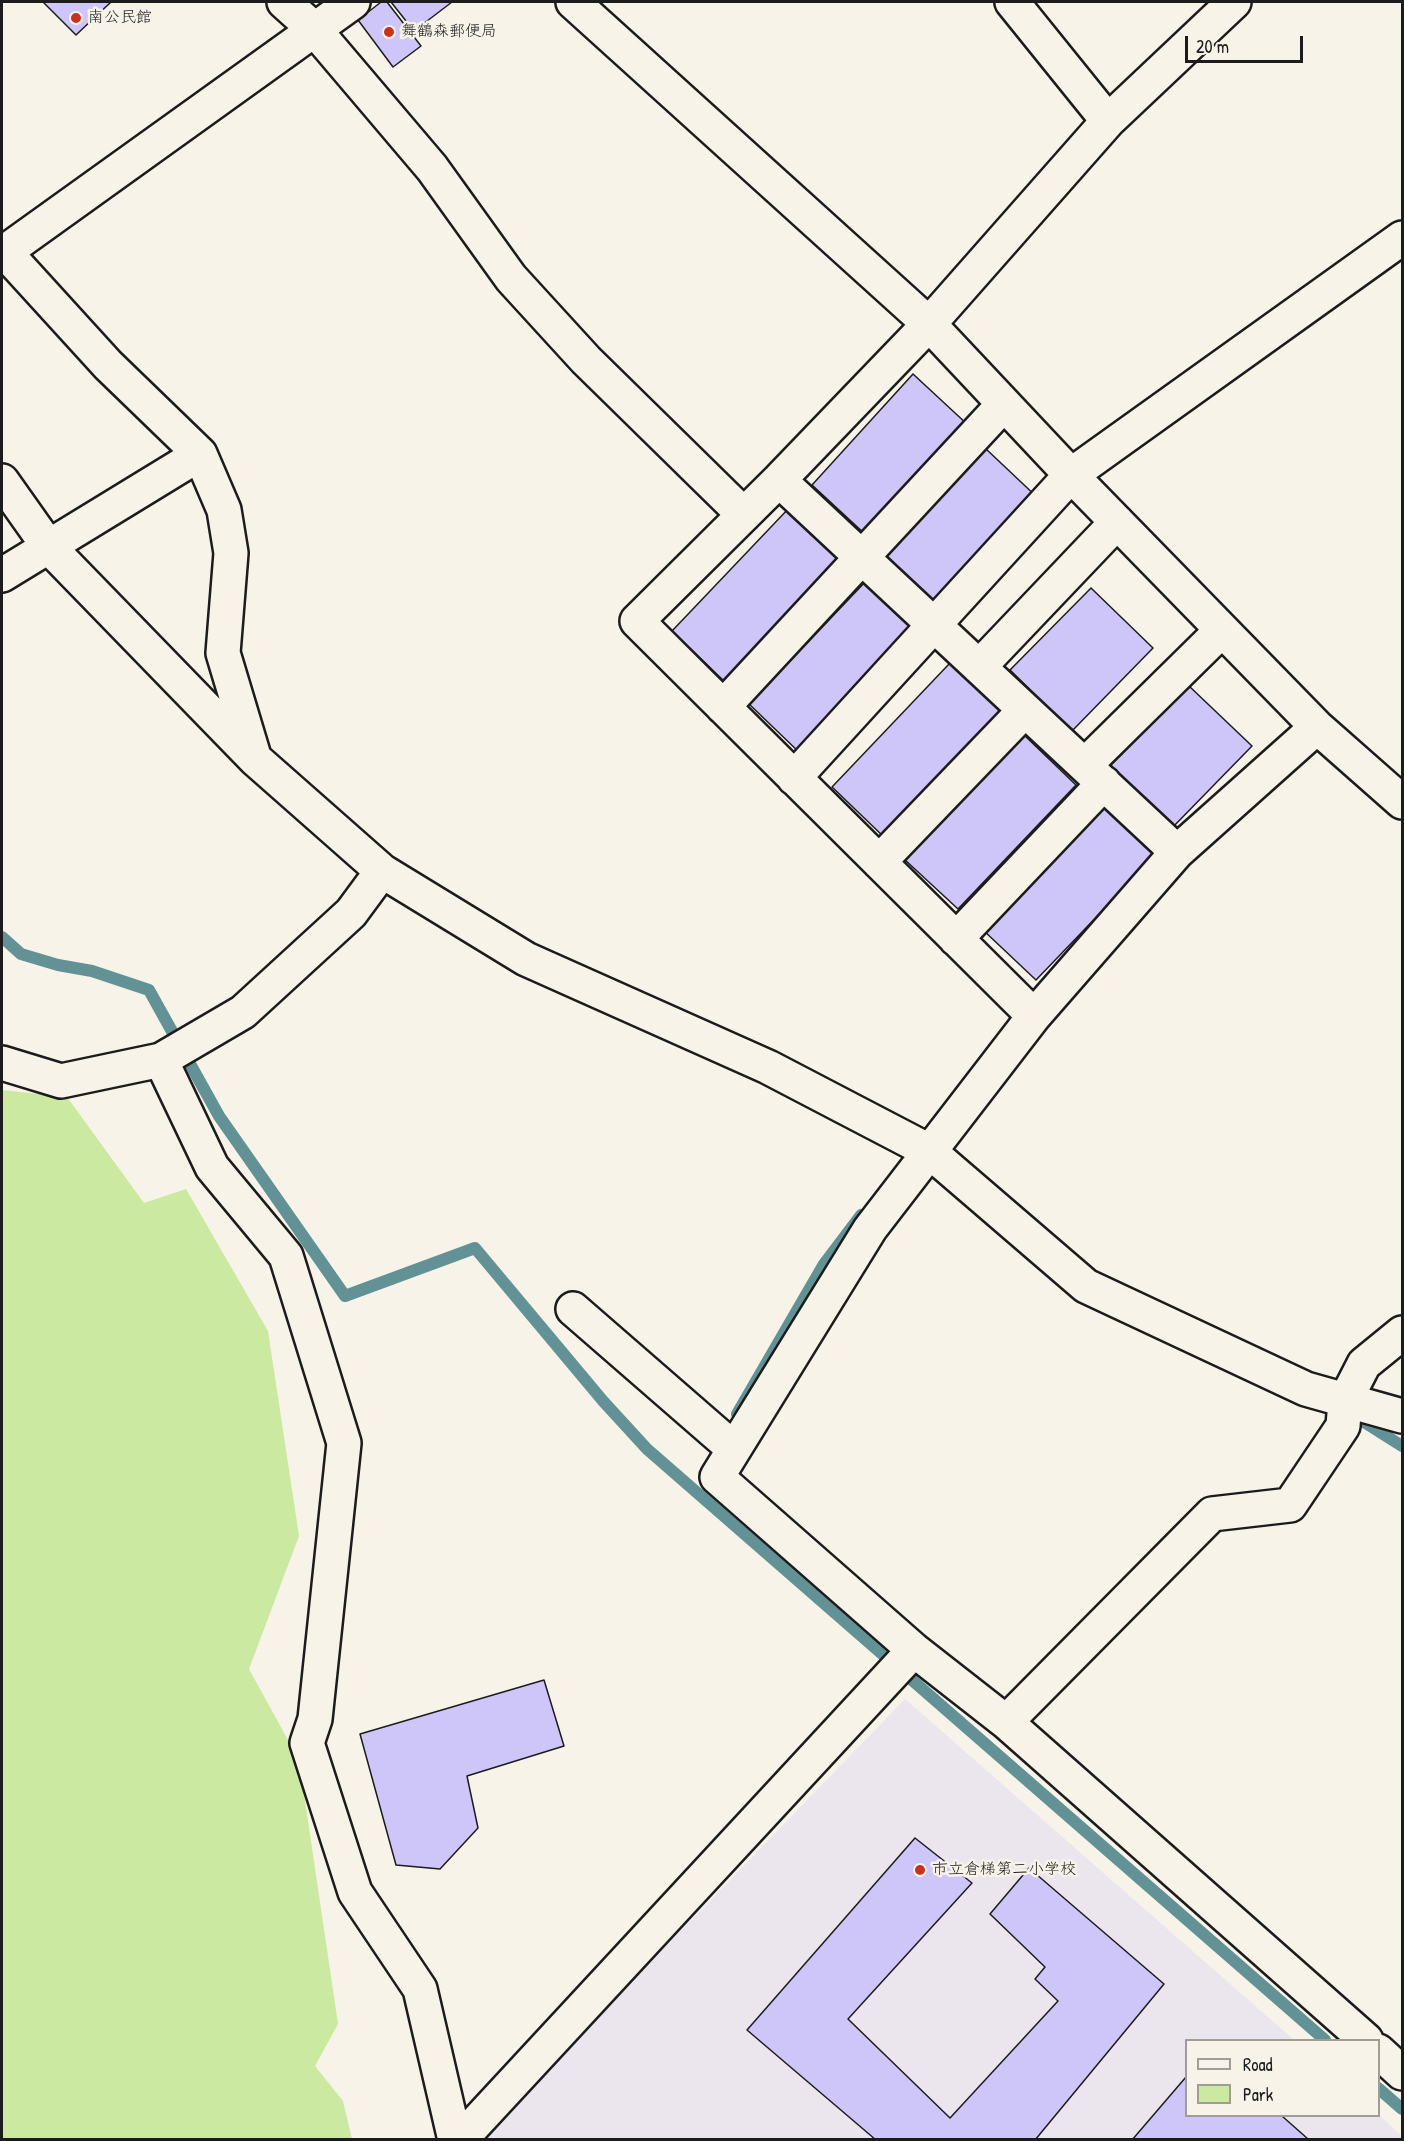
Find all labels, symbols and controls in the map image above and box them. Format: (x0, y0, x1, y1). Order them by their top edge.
place label: 南公民館 (88, 8, 152, 28)
marker: 南公民館 (69, 11, 83, 25)
place label: 舞鶴森郵便局 (401, 22, 497, 42)
scale bar (1188, 24, 1306, 62)
marker: 舞鶴森郵便局 (382, 25, 396, 39)
text: 20 m (1196, 34, 1229, 59)
place label: 市立倉梯第二小学校 (932, 1860, 1076, 1880)
marker: 市立倉梯第二小学校 (913, 1863, 927, 1877)
legend (1185, 2039, 1380, 2117)
text: Road (1243, 2052, 1273, 2077)
text: Park (1243, 2082, 1273, 2107)

